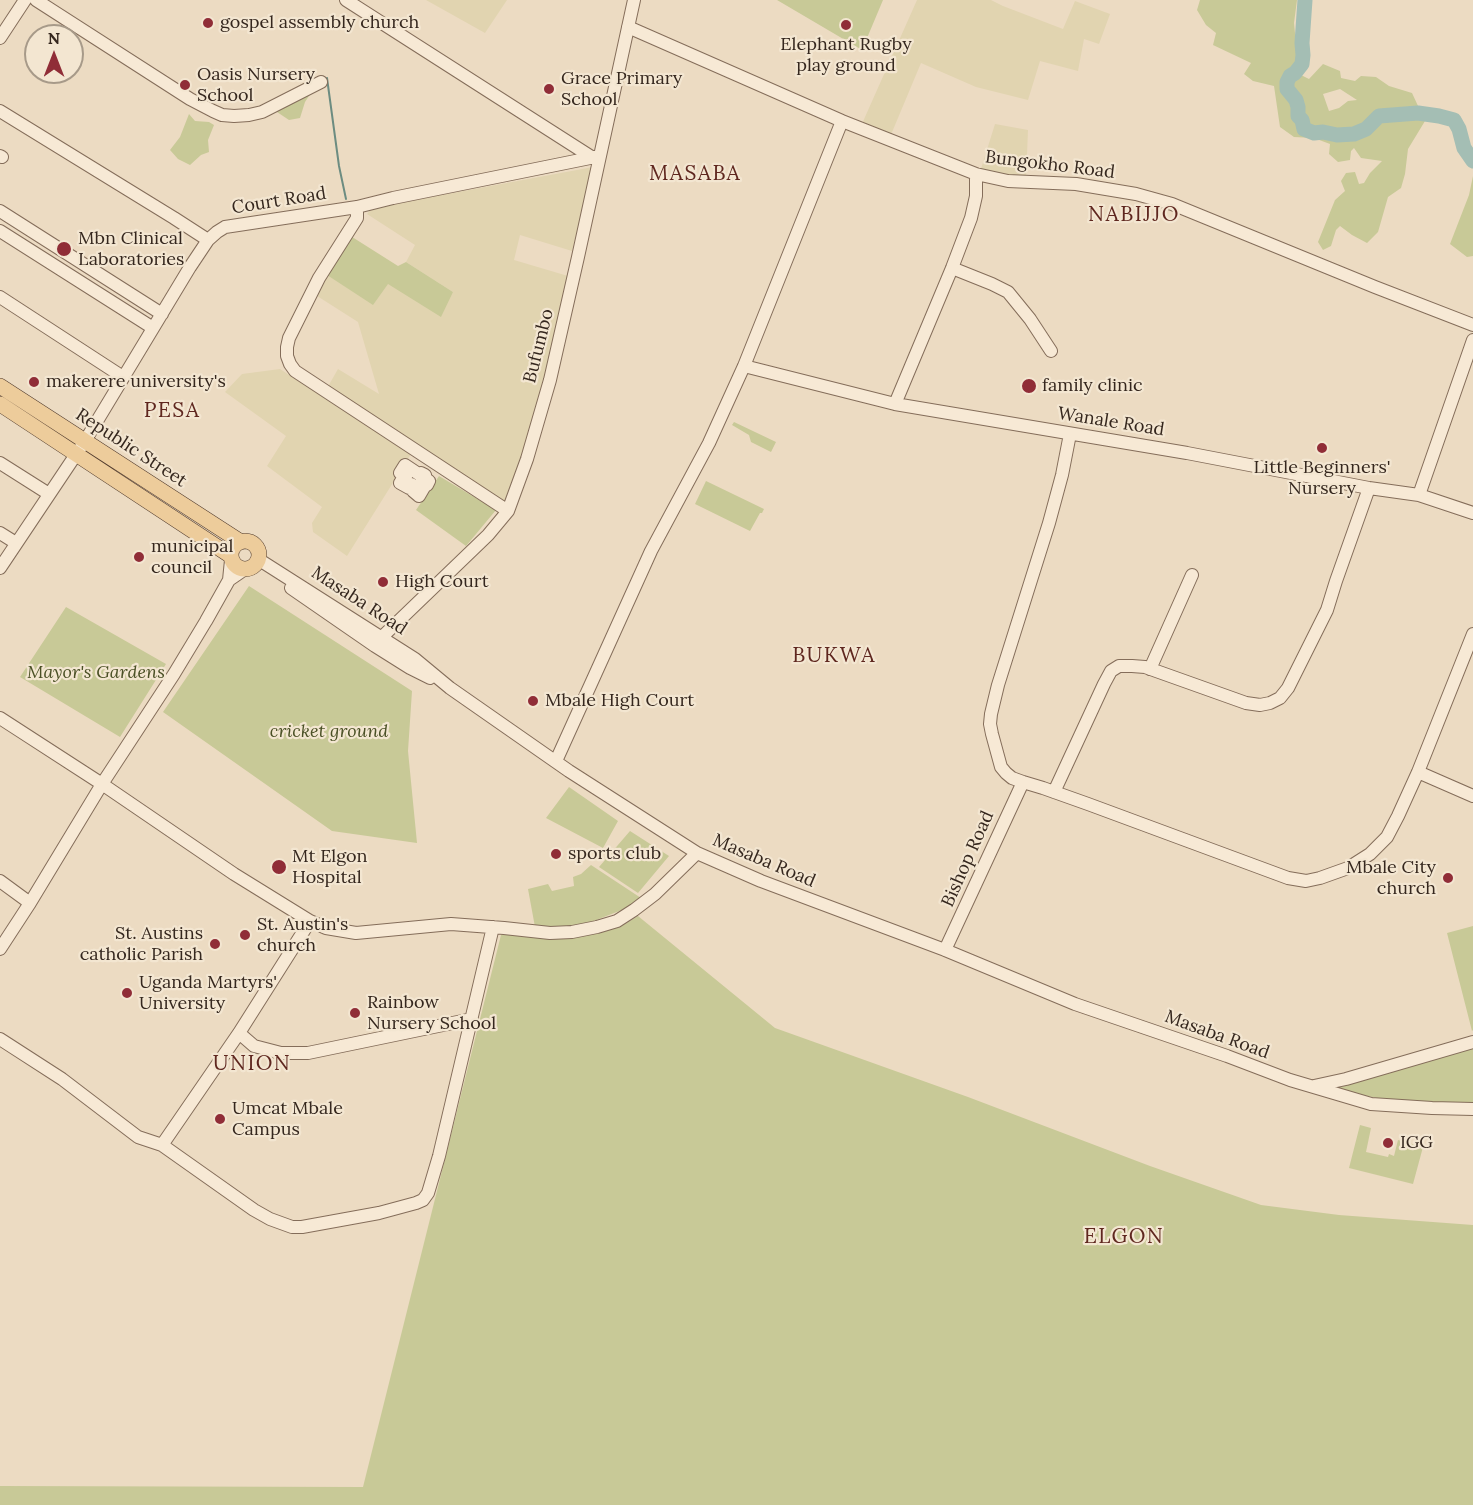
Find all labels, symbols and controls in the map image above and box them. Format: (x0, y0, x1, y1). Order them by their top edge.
place label: gospel assembly church (220, 12, 419, 34)
marker: gospel assembly church (201, 16, 215, 30)
marker: Elephant Rugby play ground (839, 18, 853, 32)
north arrow (24, 24, 84, 84)
text: N (48, 28, 60, 48)
place label: Elephant Rugby play ground (780, 34, 912, 76)
place label: Oasis Nursery School (197, 64, 315, 106)
place label: Grace Primary School (561, 68, 682, 110)
marker: Oasis Nursery School (178, 78, 192, 92)
marker: Grace Primary School (542, 82, 556, 96)
street label: Bungokho Road (984, 146, 1116, 184)
district label: MASABA (649, 161, 741, 187)
street label: Court Road (230, 183, 328, 219)
district label: NABIJJO (1088, 202, 1180, 228)
place label: Mbn Clinical Laboratories (78, 228, 184, 270)
marker: Mbn Clinical Laboratories (55, 240, 73, 258)
street label: Bufumbo (519, 307, 559, 385)
place label: makerere university's (46, 371, 226, 393)
marker: makerere university's (27, 375, 41, 389)
place label: family clinic (1042, 375, 1143, 397)
marker: family clinic (1020, 377, 1038, 395)
district label: PESA (144, 398, 200, 424)
street label: Wanale Road (1056, 403, 1166, 441)
street label: Republic Street (71, 404, 191, 492)
marker: Little Beginners' Nursery (1315, 441, 1329, 455)
place label: Little Beginners' Nursery (1253, 457, 1391, 500)
place label: municipal council (151, 536, 233, 578)
marker: municipal council (132, 550, 146, 564)
street label: Masaba Road (307, 562, 411, 640)
place label: High Court (395, 571, 489, 593)
marker: High Court (376, 575, 390, 589)
district label: BUKWA (792, 643, 876, 669)
park label: Mayor's Gardens (27, 662, 165, 684)
place label: Mbale High Court (545, 690, 694, 712)
marker: Mbale High Court (526, 694, 540, 708)
park label: cricket ground (270, 721, 388, 743)
street label: Bishop Road (937, 808, 999, 910)
street label: Masaba Road (709, 830, 819, 892)
place label: sports club (568, 843, 661, 865)
place label: Mt Elgon Hospital (292, 846, 368, 888)
marker: sports club (549, 847, 563, 861)
place label: Mbale City church (1346, 857, 1436, 900)
marker: Mt Elgon Hospital (270, 858, 288, 876)
marker: Mbale City church (1441, 871, 1455, 885)
place label: St. Austin's church (257, 914, 348, 956)
place label: St. Austins catholic Parish (80, 923, 203, 966)
marker: St. Austin's church (238, 928, 252, 942)
marker: St. Austins catholic Parish (208, 937, 222, 951)
place label: Uganda Martyrs' University (139, 972, 277, 1014)
marker: Uganda Martyrs' University (120, 986, 134, 1000)
place label: Rainbow Nursery School (367, 992, 496, 1034)
marker: Rainbow Nursery School (348, 1006, 362, 1020)
street label: Masaba Road (1162, 1006, 1272, 1064)
district label: UNION (213, 1051, 291, 1077)
place label: Umcat Mbale Campus (232, 1098, 343, 1140)
marker: Umcat Mbale Campus (213, 1112, 227, 1126)
place label: IGG (1400, 1132, 1433, 1154)
marker: IGG (1381, 1136, 1395, 1150)
district label: ELGON (1084, 1224, 1164, 1250)

